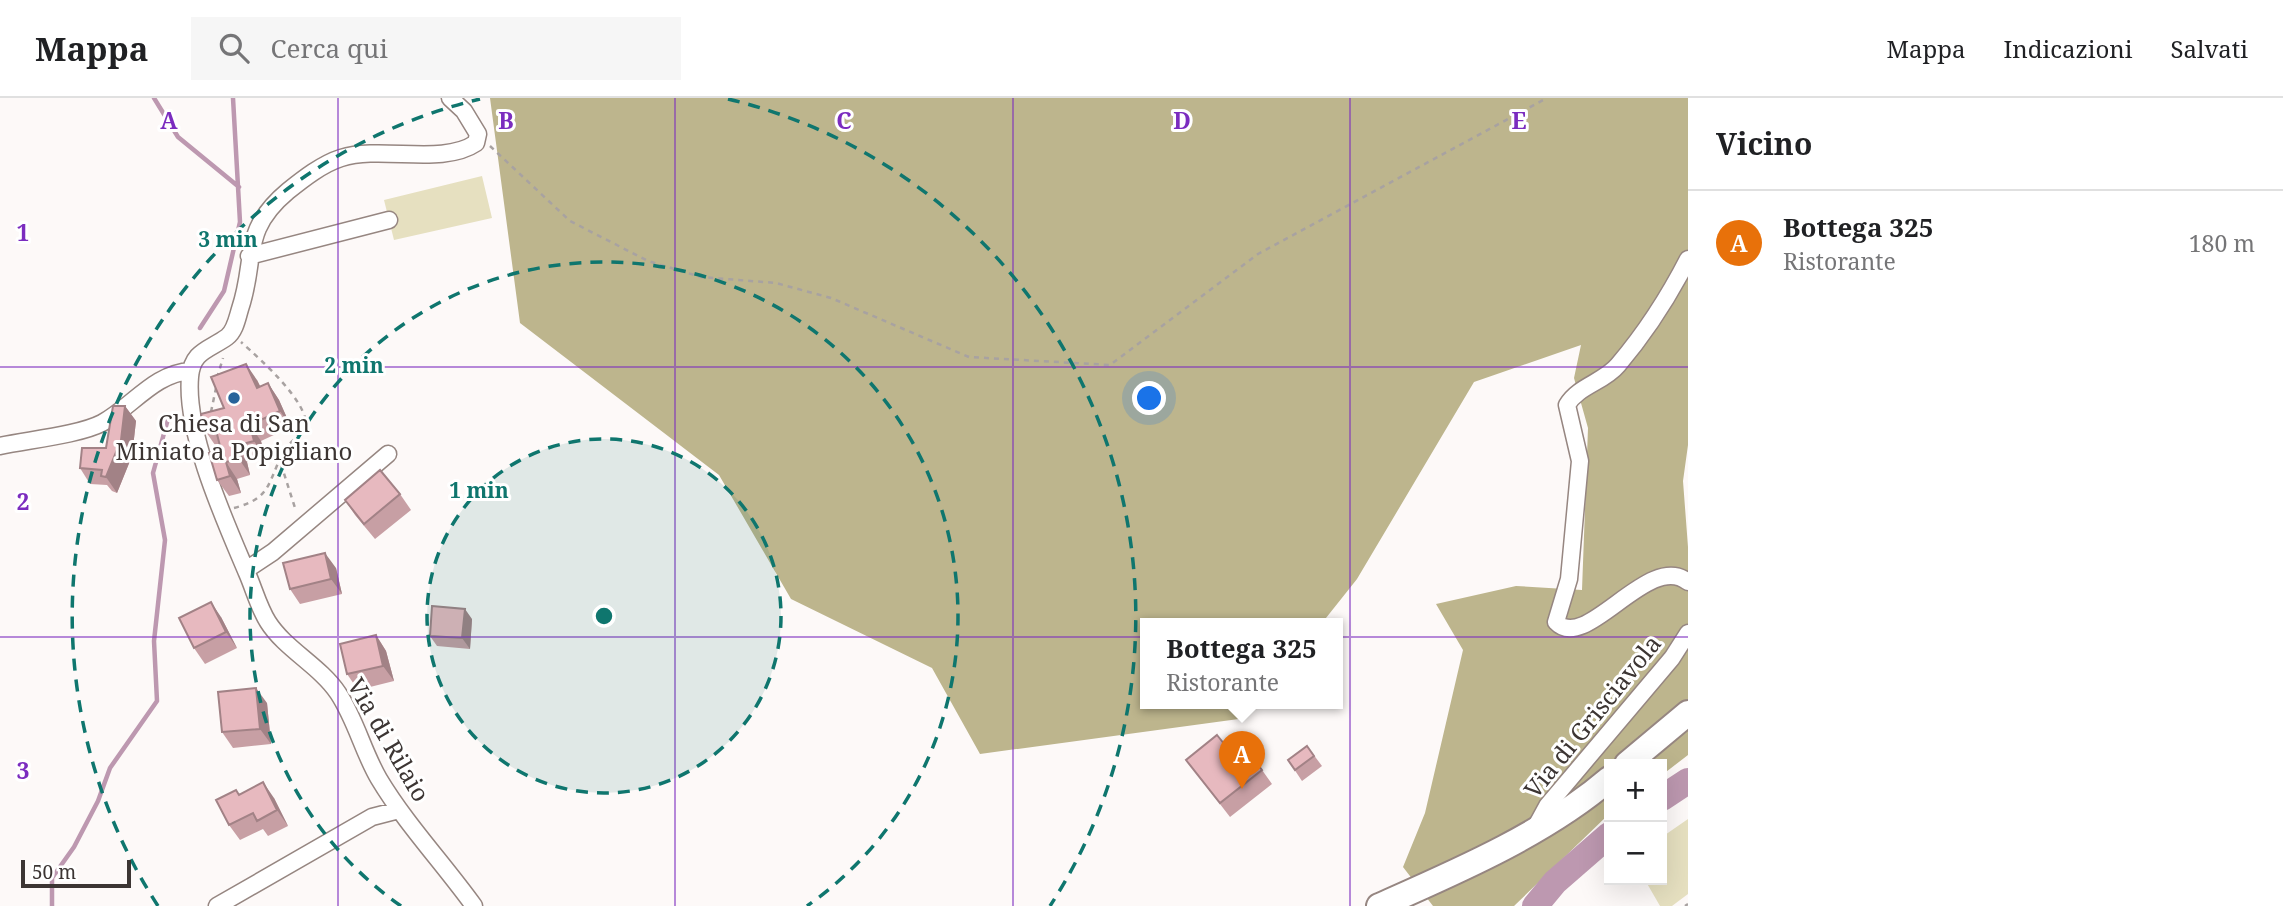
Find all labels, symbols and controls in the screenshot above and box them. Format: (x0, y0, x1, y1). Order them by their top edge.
search box (191, 17, 681, 80)
text: Mappa (35, 26, 149, 71)
icon: search (215, 29, 253, 67)
text: Cerca qui (271, 30, 388, 66)
text: Mappa (1886, 32, 1965, 65)
text: Indicazioni (2003, 32, 2132, 65)
text: Salvati (2170, 32, 2248, 65)
text: A (160, 104, 178, 136)
text: B (498, 104, 514, 136)
text: C (836, 104, 852, 136)
text: D (1173, 104, 1191, 136)
text: E (1511, 104, 1527, 136)
text: Vicino (1716, 123, 1812, 164)
text: Bottega 325 (1783, 209, 1933, 245)
text: 1 (17, 216, 30, 248)
text: 3 min (198, 225, 258, 253)
text: A (1730, 227, 1748, 259)
text: 180 m (2189, 227, 2255, 259)
text: Ristorante (1783, 245, 1896, 277)
text: 2 min (324, 351, 384, 379)
your location (1132, 381, 1166, 415)
marker: Chiesa di San Miniato a Popigliano (226, 390, 242, 406)
place label: Chiesa di San Miniato a Popigliano (116, 406, 352, 467)
text: 1 min (449, 476, 509, 504)
text: 2 (17, 485, 30, 517)
centre of rings (592, 604, 616, 628)
popup (1140, 618, 1343, 709)
street label: Via di Grisciavola (1516, 628, 1668, 805)
text: Bottega 325 (1166, 630, 1317, 666)
text: Ristorante (1166, 666, 1279, 698)
street label: Via di Rilaio (340, 671, 438, 807)
pin: A (1219, 731, 1265, 789)
text: 3 (17, 754, 30, 786)
map controls (1604, 759, 1667, 885)
button: + (1604, 759, 1667, 822)
button: − (1604, 822, 1667, 885)
scale bar (21, 857, 131, 889)
text: 50 m (32, 859, 76, 885)

